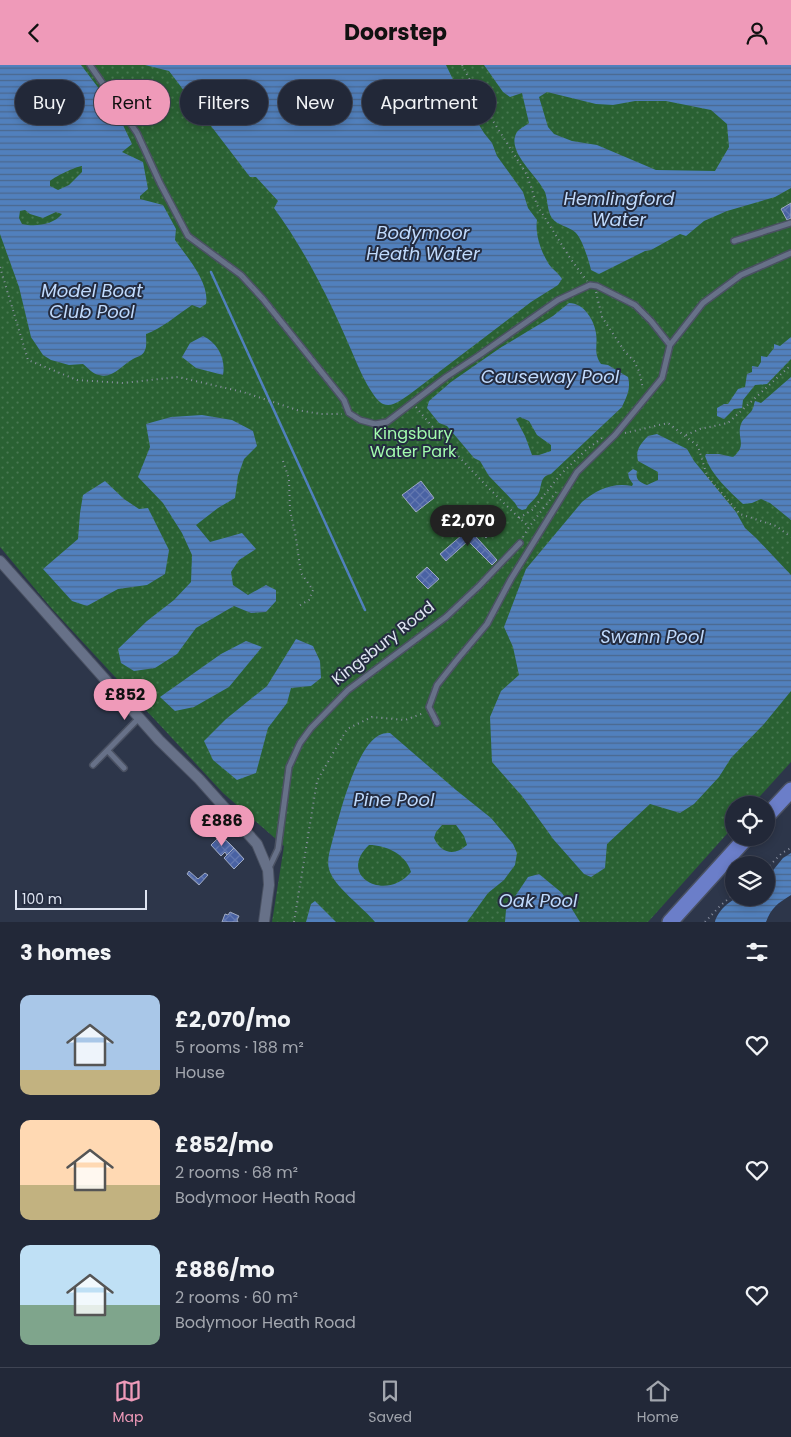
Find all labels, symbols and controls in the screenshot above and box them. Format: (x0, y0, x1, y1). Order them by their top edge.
text: Doorstep (344, 17, 447, 48)
icon: back (20, 19, 48, 47)
icon: person (743, 19, 771, 47)
chip: Buy (15, 80, 84, 125)
chip: Rent (94, 80, 170, 125)
chip: Filters (180, 80, 268, 125)
chip: New (278, 80, 352, 125)
chip: Apartment (362, 80, 496, 125)
water label: Hemlingford Water (563, 186, 675, 232)
water label: Bodymoor Heath Water (366, 220, 481, 266)
water label: Model Boat Club Pool (41, 278, 143, 324)
water label: Causeway Pool (481, 364, 620, 389)
park label: Kingsbury Water Park (370, 422, 457, 463)
pin: £2,070 (427, 505, 509, 547)
text: £2,070 (441, 509, 495, 532)
street label: Kingsbury Road (327, 596, 439, 690)
water label: Swann Pool (600, 624, 704, 649)
pin: £852 (95, 679, 155, 721)
text: £852 (105, 683, 145, 706)
water label: Pine Pool (354, 787, 435, 812)
map controls (725, 796, 775, 906)
button: locate (725, 796, 775, 846)
pin: £886 (192, 805, 252, 847)
text: £886 (201, 809, 243, 832)
button: layers (725, 856, 775, 906)
scale bar (15, 887, 148, 910)
water label: Oak Pool (499, 888, 578, 913)
text: 100 m (22, 889, 62, 909)
text: 3 homes (20, 938, 112, 967)
icon: filters (743, 938, 771, 966)
text: £2,070/mo (175, 1005, 291, 1034)
icon: home (60, 1015, 120, 1075)
icon: heart (743, 1031, 771, 1059)
text: 5 rooms · 188 m² (175, 1036, 304, 1059)
text: House (175, 1061, 225, 1084)
text: £852/mo (175, 1130, 273, 1159)
icon: home (60, 1140, 120, 1200)
icon: heart (743, 1156, 771, 1184)
text: 2 rooms · 68 m² (175, 1161, 298, 1184)
text: Bodymoor Heath Road (175, 1186, 356, 1209)
text: £886/mo (175, 1255, 275, 1284)
icon: home (60, 1265, 120, 1325)
icon: heart (743, 1281, 771, 1309)
text: 2 rooms · 60 m² (175, 1286, 298, 1309)
text: Bodymoor Heath Road (175, 1311, 356, 1334)
tab: Map (112, 1377, 143, 1428)
tab: Saved (368, 1377, 412, 1428)
tab: Home (637, 1377, 679, 1428)

